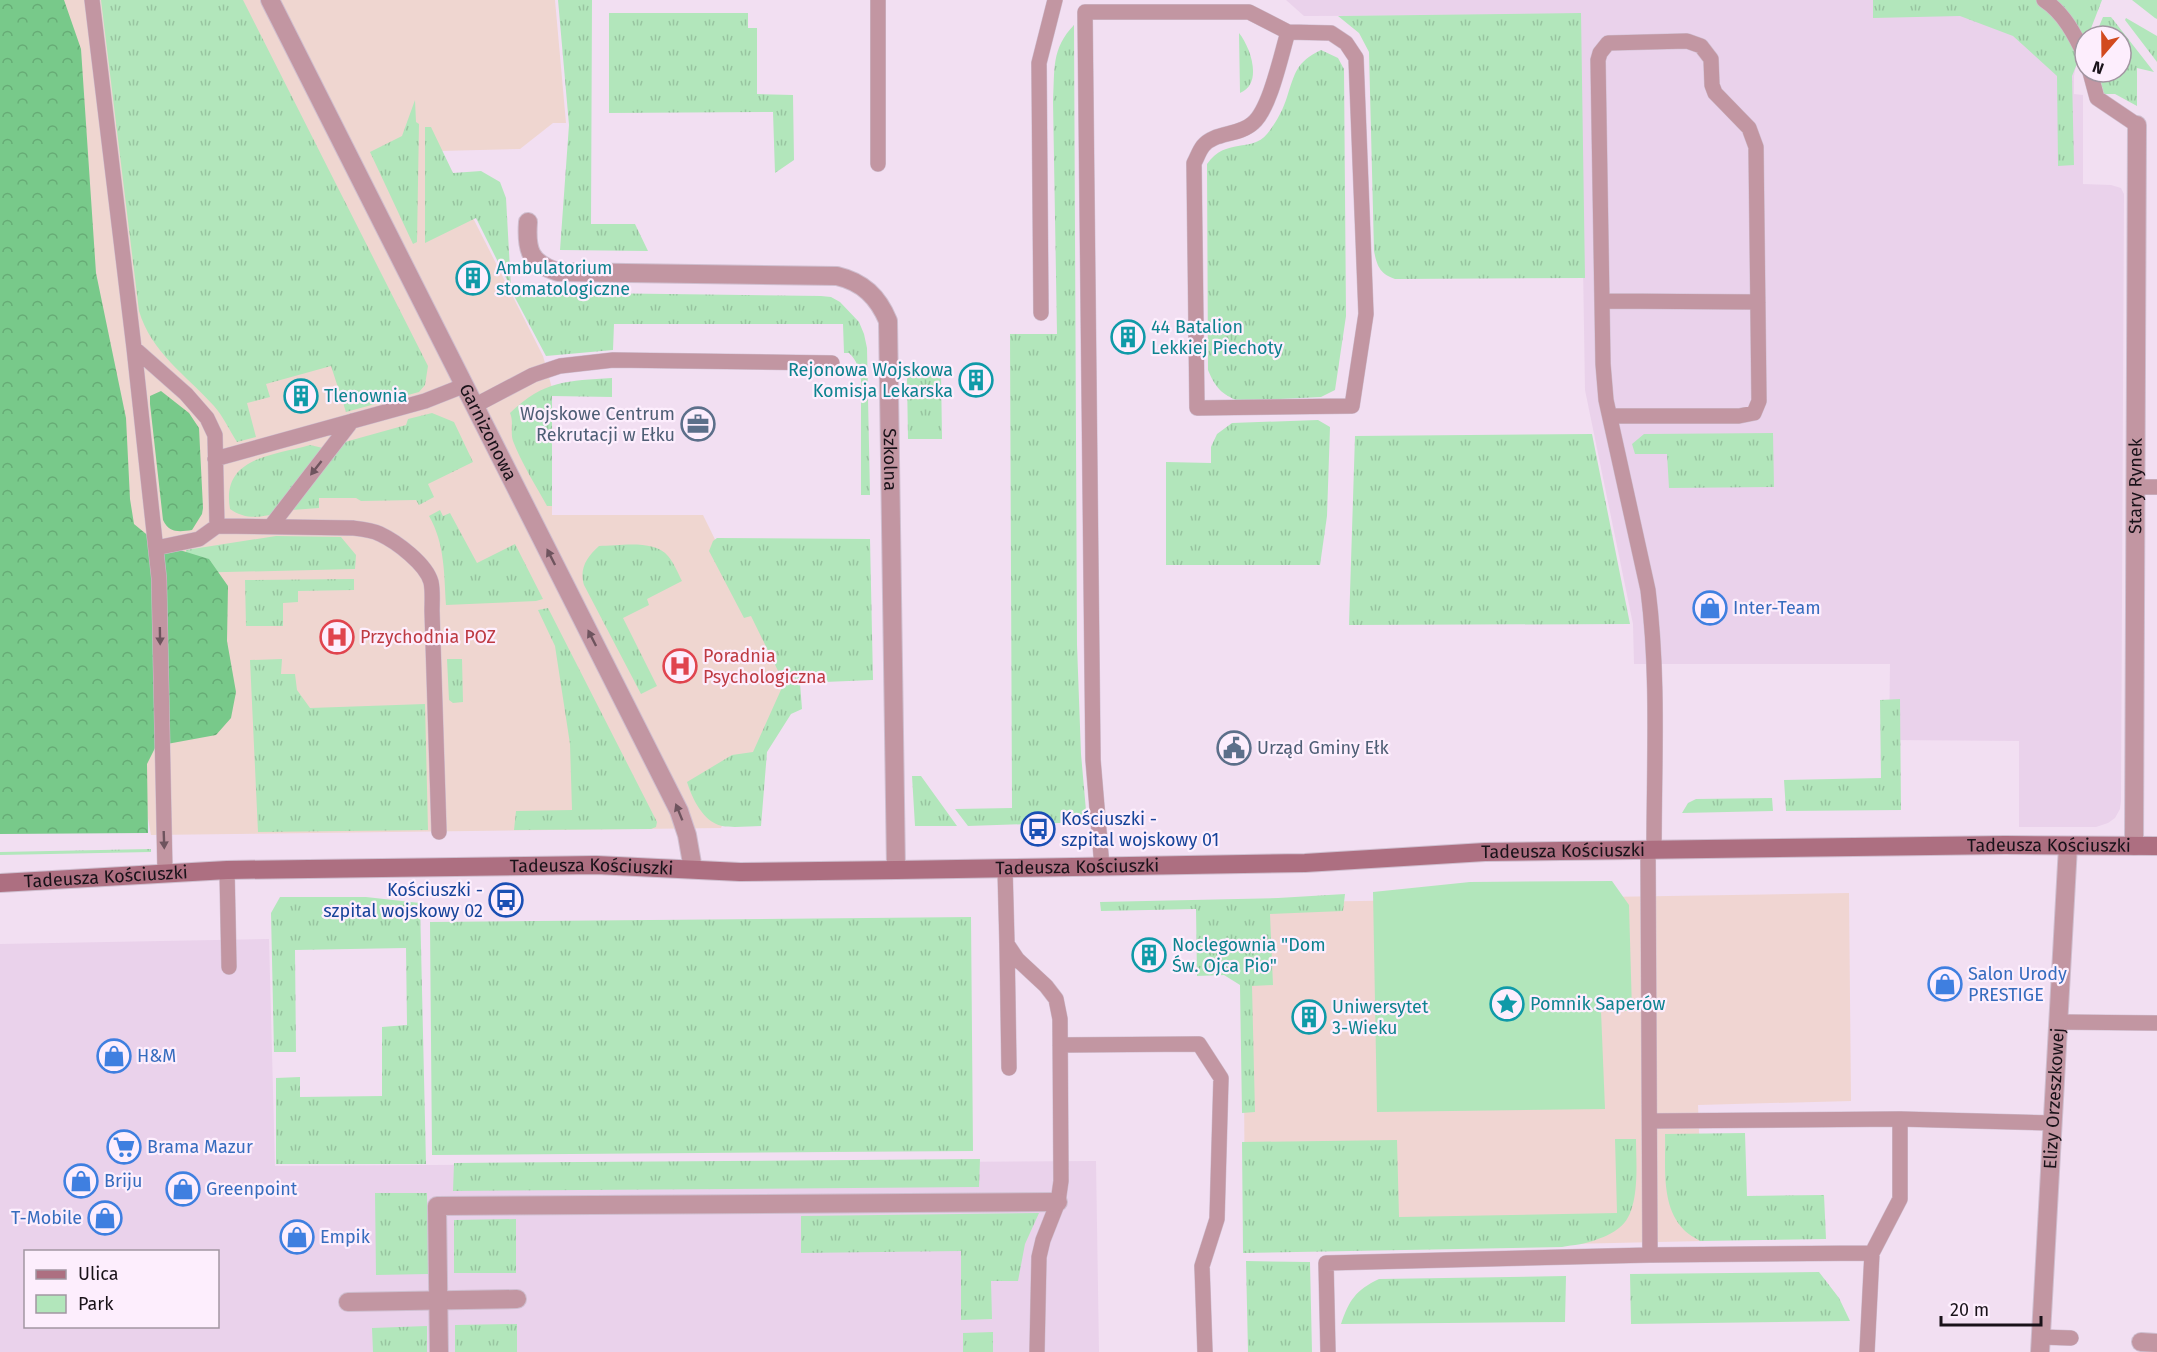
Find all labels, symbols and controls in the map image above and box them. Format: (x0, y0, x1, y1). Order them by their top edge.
north arrow (2073, 24, 2133, 84)
text: N (2090, 57, 2106, 78)
place label: Ambulatorium stomatologiczne (496, 257, 630, 300)
building icon: Ambulatorium stomatologiczne (455, 260, 491, 296)
place label: 44 Batalion Lekkiej Piechoty (1151, 316, 1283, 359)
building icon: 44 Batalion Lekkiej Piechoty (1110, 319, 1146, 355)
place label: Rejonowa Wojskowa Komisja Lekarska (788, 359, 953, 402)
building icon: Rejonowa Wojskowa Komisja Lekarska (958, 362, 994, 398)
building icon: Tlenownia (283, 378, 319, 414)
street label: Garnizonowa (454, 380, 522, 484)
place label: Tlenownia (324, 385, 408, 407)
place label: Wojskowe Centrum Rekrutacji w Ełku (520, 403, 675, 446)
office icon: Wojskowe Centrum Rekrutacji w Ełku (680, 406, 716, 442)
street label: Szkolna (879, 428, 901, 491)
street label: Stary Rynek (2124, 437, 2147, 534)
one-way arrow (310, 460, 322, 476)
one-way arrow (547, 548, 556, 565)
shop icon: Inter-Team (1692, 590, 1728, 626)
place label: Inter-Team (1733, 597, 1821, 619)
hospital icon: Przychodnia POZ (319, 619, 355, 655)
place label: Przychodnia POZ (360, 626, 496, 648)
one-way arrow (155, 627, 165, 646)
one-way arrow (587, 629, 597, 646)
place label: Poradnia Psychologiczna (703, 645, 826, 688)
hospital icon: Poradnia Psychologiczna (662, 648, 698, 684)
public building icon: Urząd Gminy Ełk (1216, 730, 1252, 766)
place label: Urząd Gminy Ełk (1257, 737, 1389, 759)
one-way arrow (673, 803, 683, 821)
place label: Kościuszki - szpital wojskowy 01 (1061, 808, 1219, 851)
bus stop icon: Kościuszki - szpital wojskowy 01 (1020, 811, 1056, 847)
one-way arrow (160, 831, 169, 850)
street label: Tadeusza Kościuszki (1967, 834, 2131, 857)
street label: Tadeusza Kościuszki (1481, 839, 1645, 863)
street label: Tadeusza Kościuszki (510, 854, 674, 880)
street label: Tadeusza Kościuszki (995, 854, 1160, 879)
street label: Tadeusza Kościuszki (23, 861, 188, 893)
place label: Kościuszki - szpital wojskowy 02 (323, 879, 483, 922)
bus stop icon: Kościuszki - szpital wojskowy 02 (488, 882, 524, 918)
place label: Noclegownia "Dom Św. Ojca Pio" (1172, 934, 1326, 977)
building icon: Noclegownia "Dom Św. Ojca Pio" (1131, 937, 1167, 973)
place label: Salon Urody PRESTIGE (1968, 963, 2067, 1006)
shop icon: Salon Urody PRESTIGE (1927, 966, 1963, 1002)
place icon: Pomnik Saperów (1489, 986, 1525, 1022)
place label: Pomnik Saperów (1530, 993, 1665, 1015)
place label: Uniwersytet 3-Wieku (1332, 996, 1429, 1039)
building icon: Uniwersytet 3-Wieku (1291, 999, 1327, 1035)
street label: Elizy Orzeszkowej (2039, 1027, 2069, 1170)
shop icon: H&M (96, 1038, 132, 1074)
place label: H&M (137, 1045, 176, 1067)
supermarket icon: Brama Mazur (106, 1129, 142, 1165)
place label: Brama Mazur (147, 1136, 253, 1158)
shop icon: Briju (63, 1163, 99, 1199)
place label: Briju (104, 1170, 142, 1192)
shop icon: Greenpoint (165, 1171, 201, 1207)
place label: Greenpoint (206, 1178, 298, 1200)
shop icon: T-Mobile (87, 1200, 123, 1236)
place label: T-Mobile (11, 1207, 82, 1229)
shop icon: Empik (279, 1219, 315, 1255)
place label: Empik (320, 1226, 371, 1248)
legend (24, 1250, 219, 1328)
text: Ulica (78, 1263, 118, 1285)
scale bar (1941, 1289, 2042, 1327)
text: Park (78, 1293, 114, 1315)
text: 20 m (1950, 1299, 1989, 1321)

